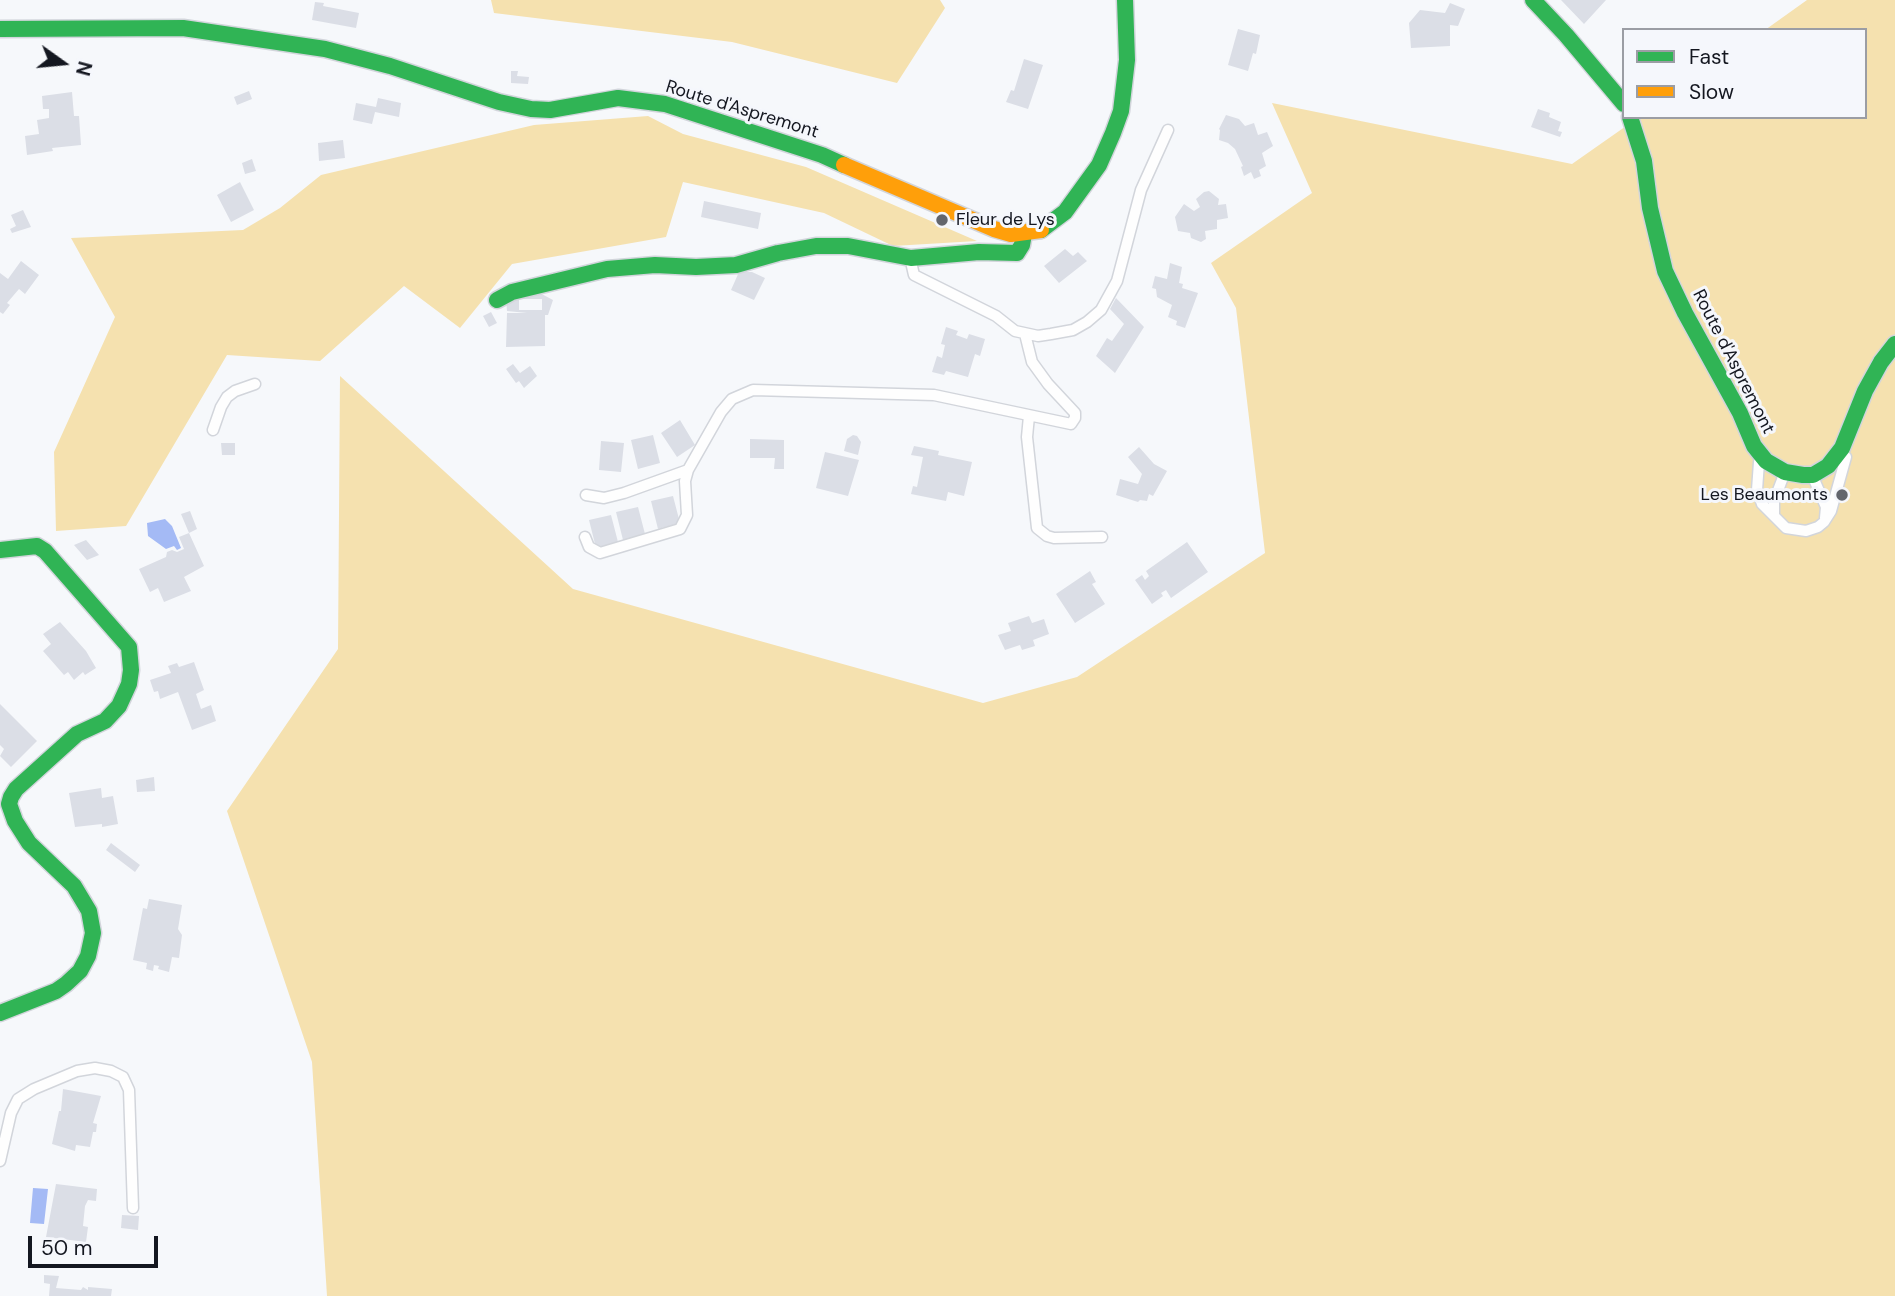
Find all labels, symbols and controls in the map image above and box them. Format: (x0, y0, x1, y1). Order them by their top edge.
north arrow (28, 28, 98, 98)
legend (1622, 28, 1867, 119)
text: Fast (1689, 43, 1729, 71)
text: N (70, 59, 98, 78)
street label: Route d'Aspremont (663, 76, 821, 144)
text: Slow (1689, 78, 1734, 106)
place label: Fleur de Lys (956, 209, 1055, 231)
marker: Fleur de Lys (934, 212, 950, 228)
street label: Route d'Aspremont (1687, 286, 1779, 438)
place label: Les Beaumonts (1701, 484, 1828, 506)
marker: Les Beaumonts (1834, 487, 1850, 503)
scale bar (32, 1222, 161, 1266)
text: 50 m (41, 1234, 92, 1262)

